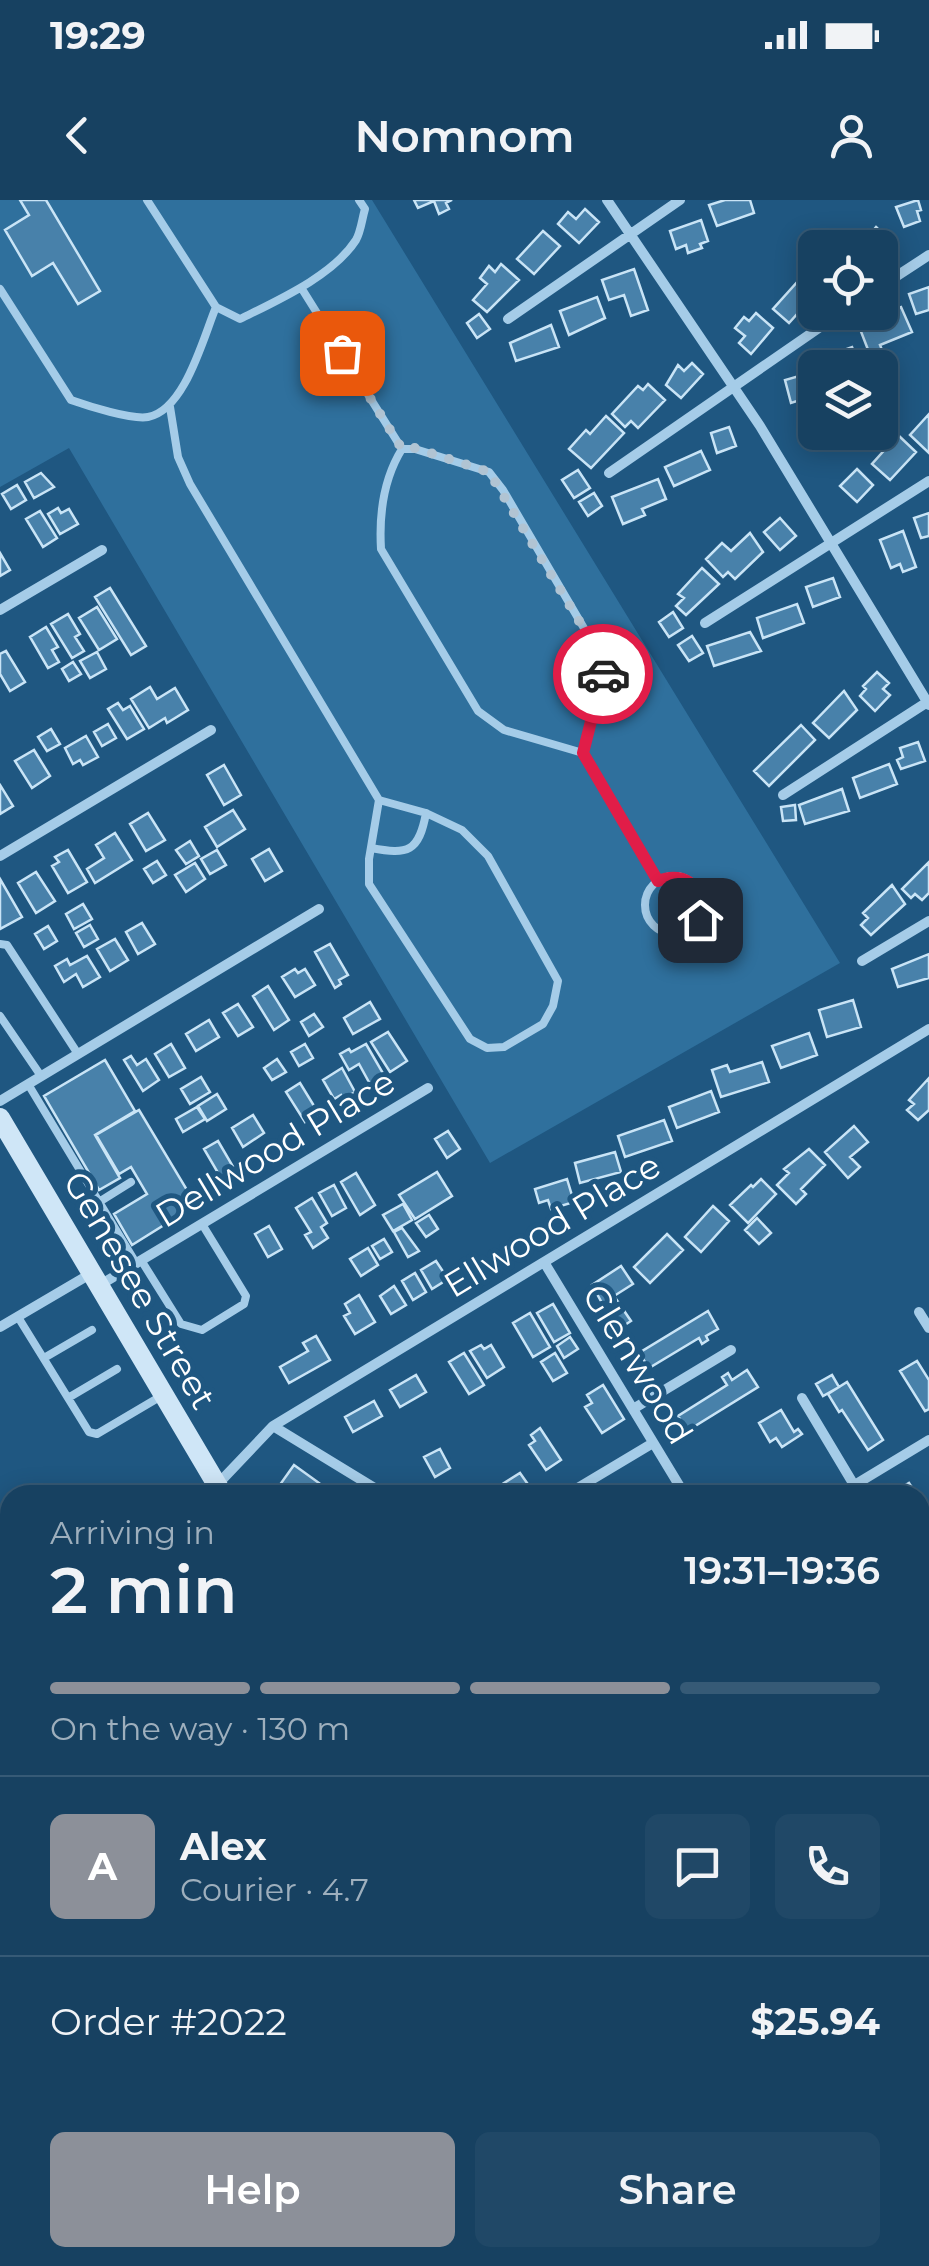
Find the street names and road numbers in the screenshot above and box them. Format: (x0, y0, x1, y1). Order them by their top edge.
street label: Dellwood Place (148, 1060, 402, 1236)
street label: Ellwood Place (436, 1143, 668, 1307)
street label: Genesee Street (55, 1163, 225, 1417)
street label: Glenwood (574, 1276, 702, 1452)

